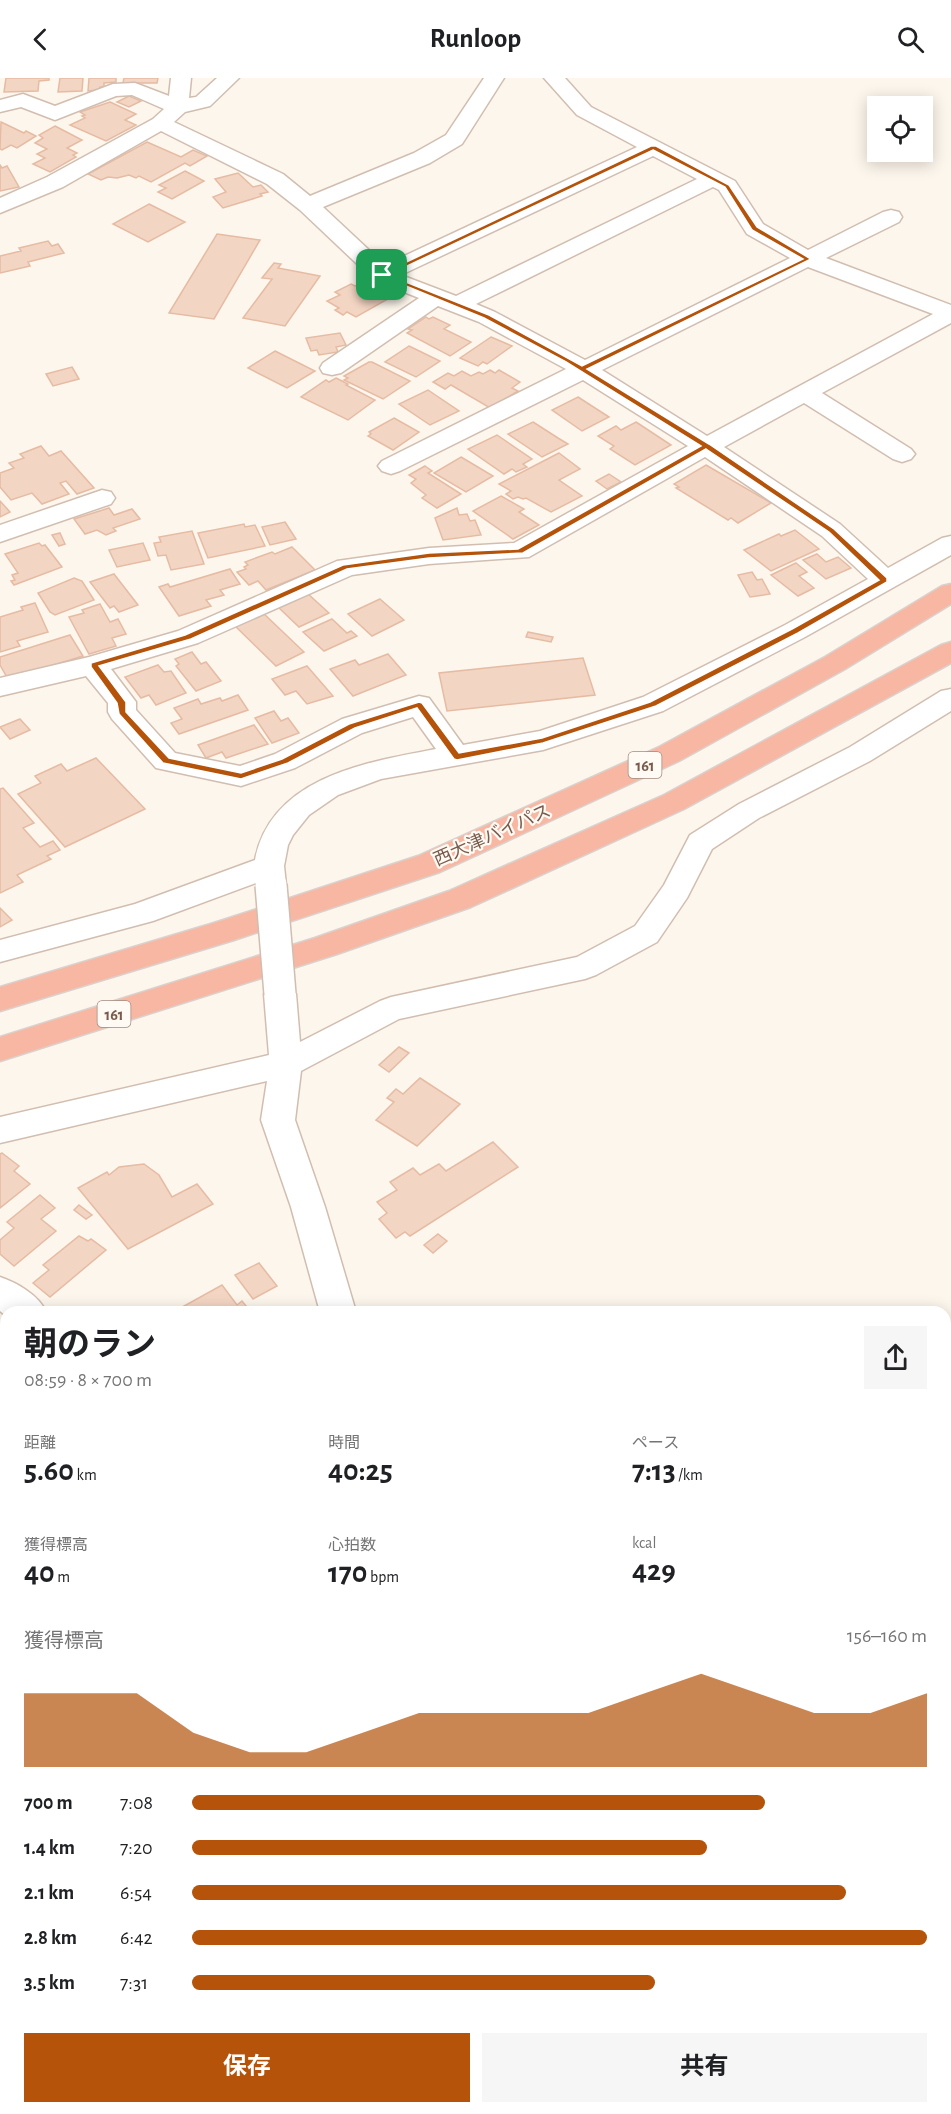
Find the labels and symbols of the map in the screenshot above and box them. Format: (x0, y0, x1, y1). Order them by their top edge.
pin (356, 249, 407, 300)
road number: 161 (628, 752, 662, 778)
street label: 西大津バイパス (431, 801, 553, 870)
road number: 161 (98, 1001, 130, 1027)

